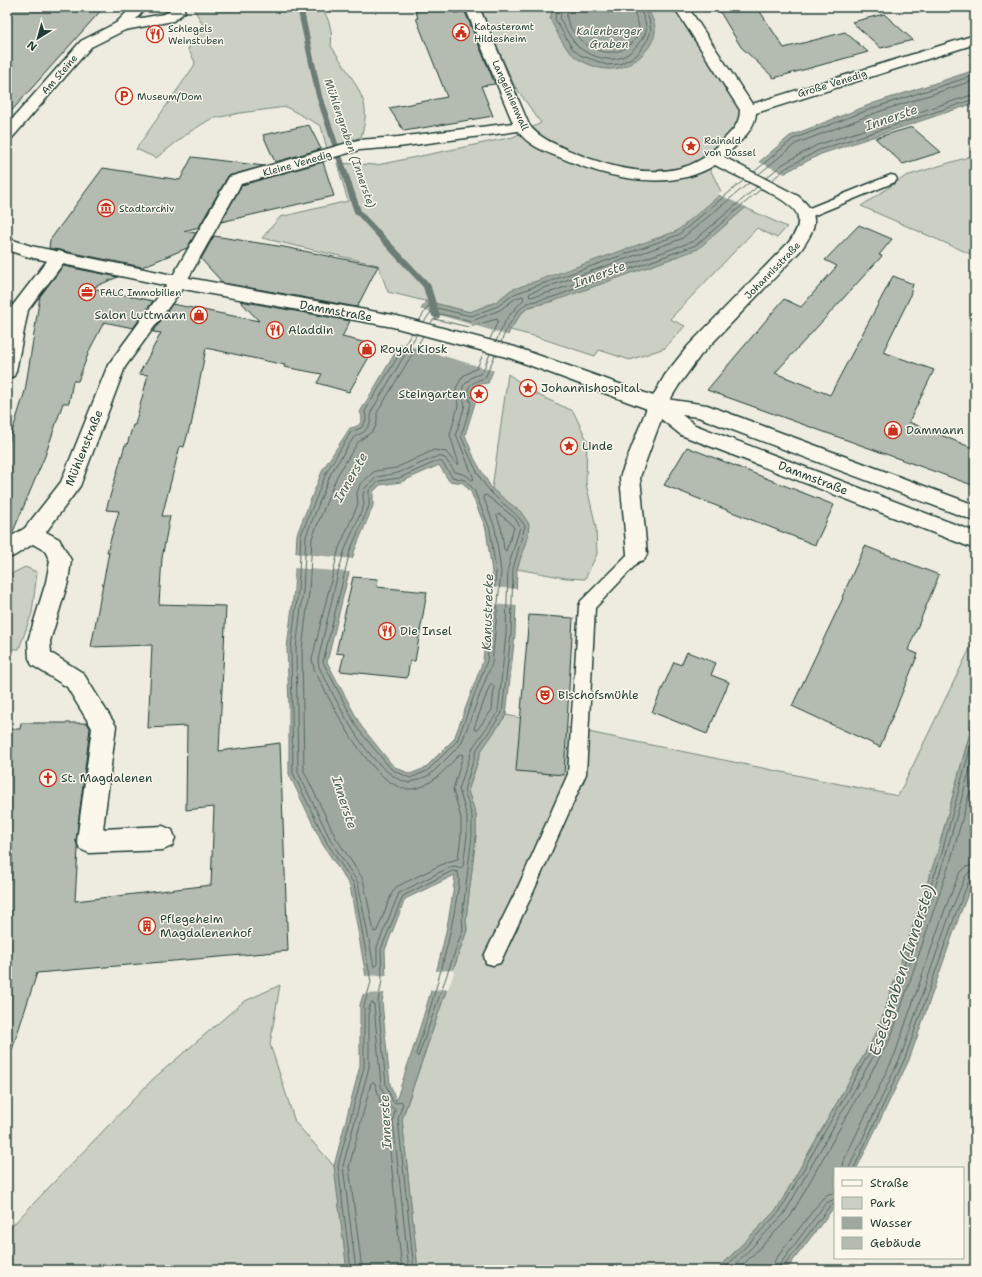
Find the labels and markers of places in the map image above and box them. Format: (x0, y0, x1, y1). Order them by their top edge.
place label: Katasteramt Hildesheim (474, 20, 534, 45)
place label: Schlegels Weinstuben (168, 22, 224, 47)
public building icon: Katasteramt Hildesheim (451, 22, 471, 42)
restaurant icon: Schlegels Weinstuben (145, 24, 165, 44)
parking icon: Museum/Dom (114, 86, 134, 106)
place label: Museum/Dom (137, 90, 202, 103)
place label: Rainald von Dassel (704, 134, 756, 159)
place icon: Rainald von Dassel (681, 136, 701, 156)
museum icon: Stadtarchiv (96, 198, 116, 218)
place label: Stadtarchiv (119, 202, 175, 215)
office icon: FALC Immobilien (77, 282, 97, 302)
place label: FALC Immobilien (100, 286, 181, 299)
shop icon: Salon Luttmann (189, 305, 209, 325)
place label: Salon Luttmann (94, 307, 186, 323)
restaurant icon: Aladdin (265, 320, 285, 340)
place label: Aladdin (288, 322, 333, 338)
shop icon: Royal Kiosk (357, 339, 377, 359)
place label: Royal Kiosk (380, 341, 448, 357)
place icon: Johannishospital (518, 378, 538, 398)
place label: Johannishospital (541, 380, 640, 396)
place icon: Steingarten (469, 384, 489, 404)
place label: Steingarten (399, 386, 466, 402)
shop icon: Dammann (883, 420, 903, 440)
place label: Dammann (906, 422, 964, 438)
place icon: Linde (559, 436, 579, 456)
place label: Linde (582, 438, 613, 454)
restaurant icon: Die Insel (377, 621, 397, 641)
place label: Die Insel (400, 623, 452, 639)
theatre icon: Bischofsmühle (535, 685, 555, 705)
place label: Bischofsmühle (558, 687, 639, 703)
church icon: St. Magdalenen (38, 768, 58, 788)
place label: St. Magdalenen (61, 770, 152, 786)
place label: Pflegeheim Magdalenenhof (160, 911, 252, 941)
building icon: Pflegeheim Magdalenenhof (137, 916, 157, 936)

